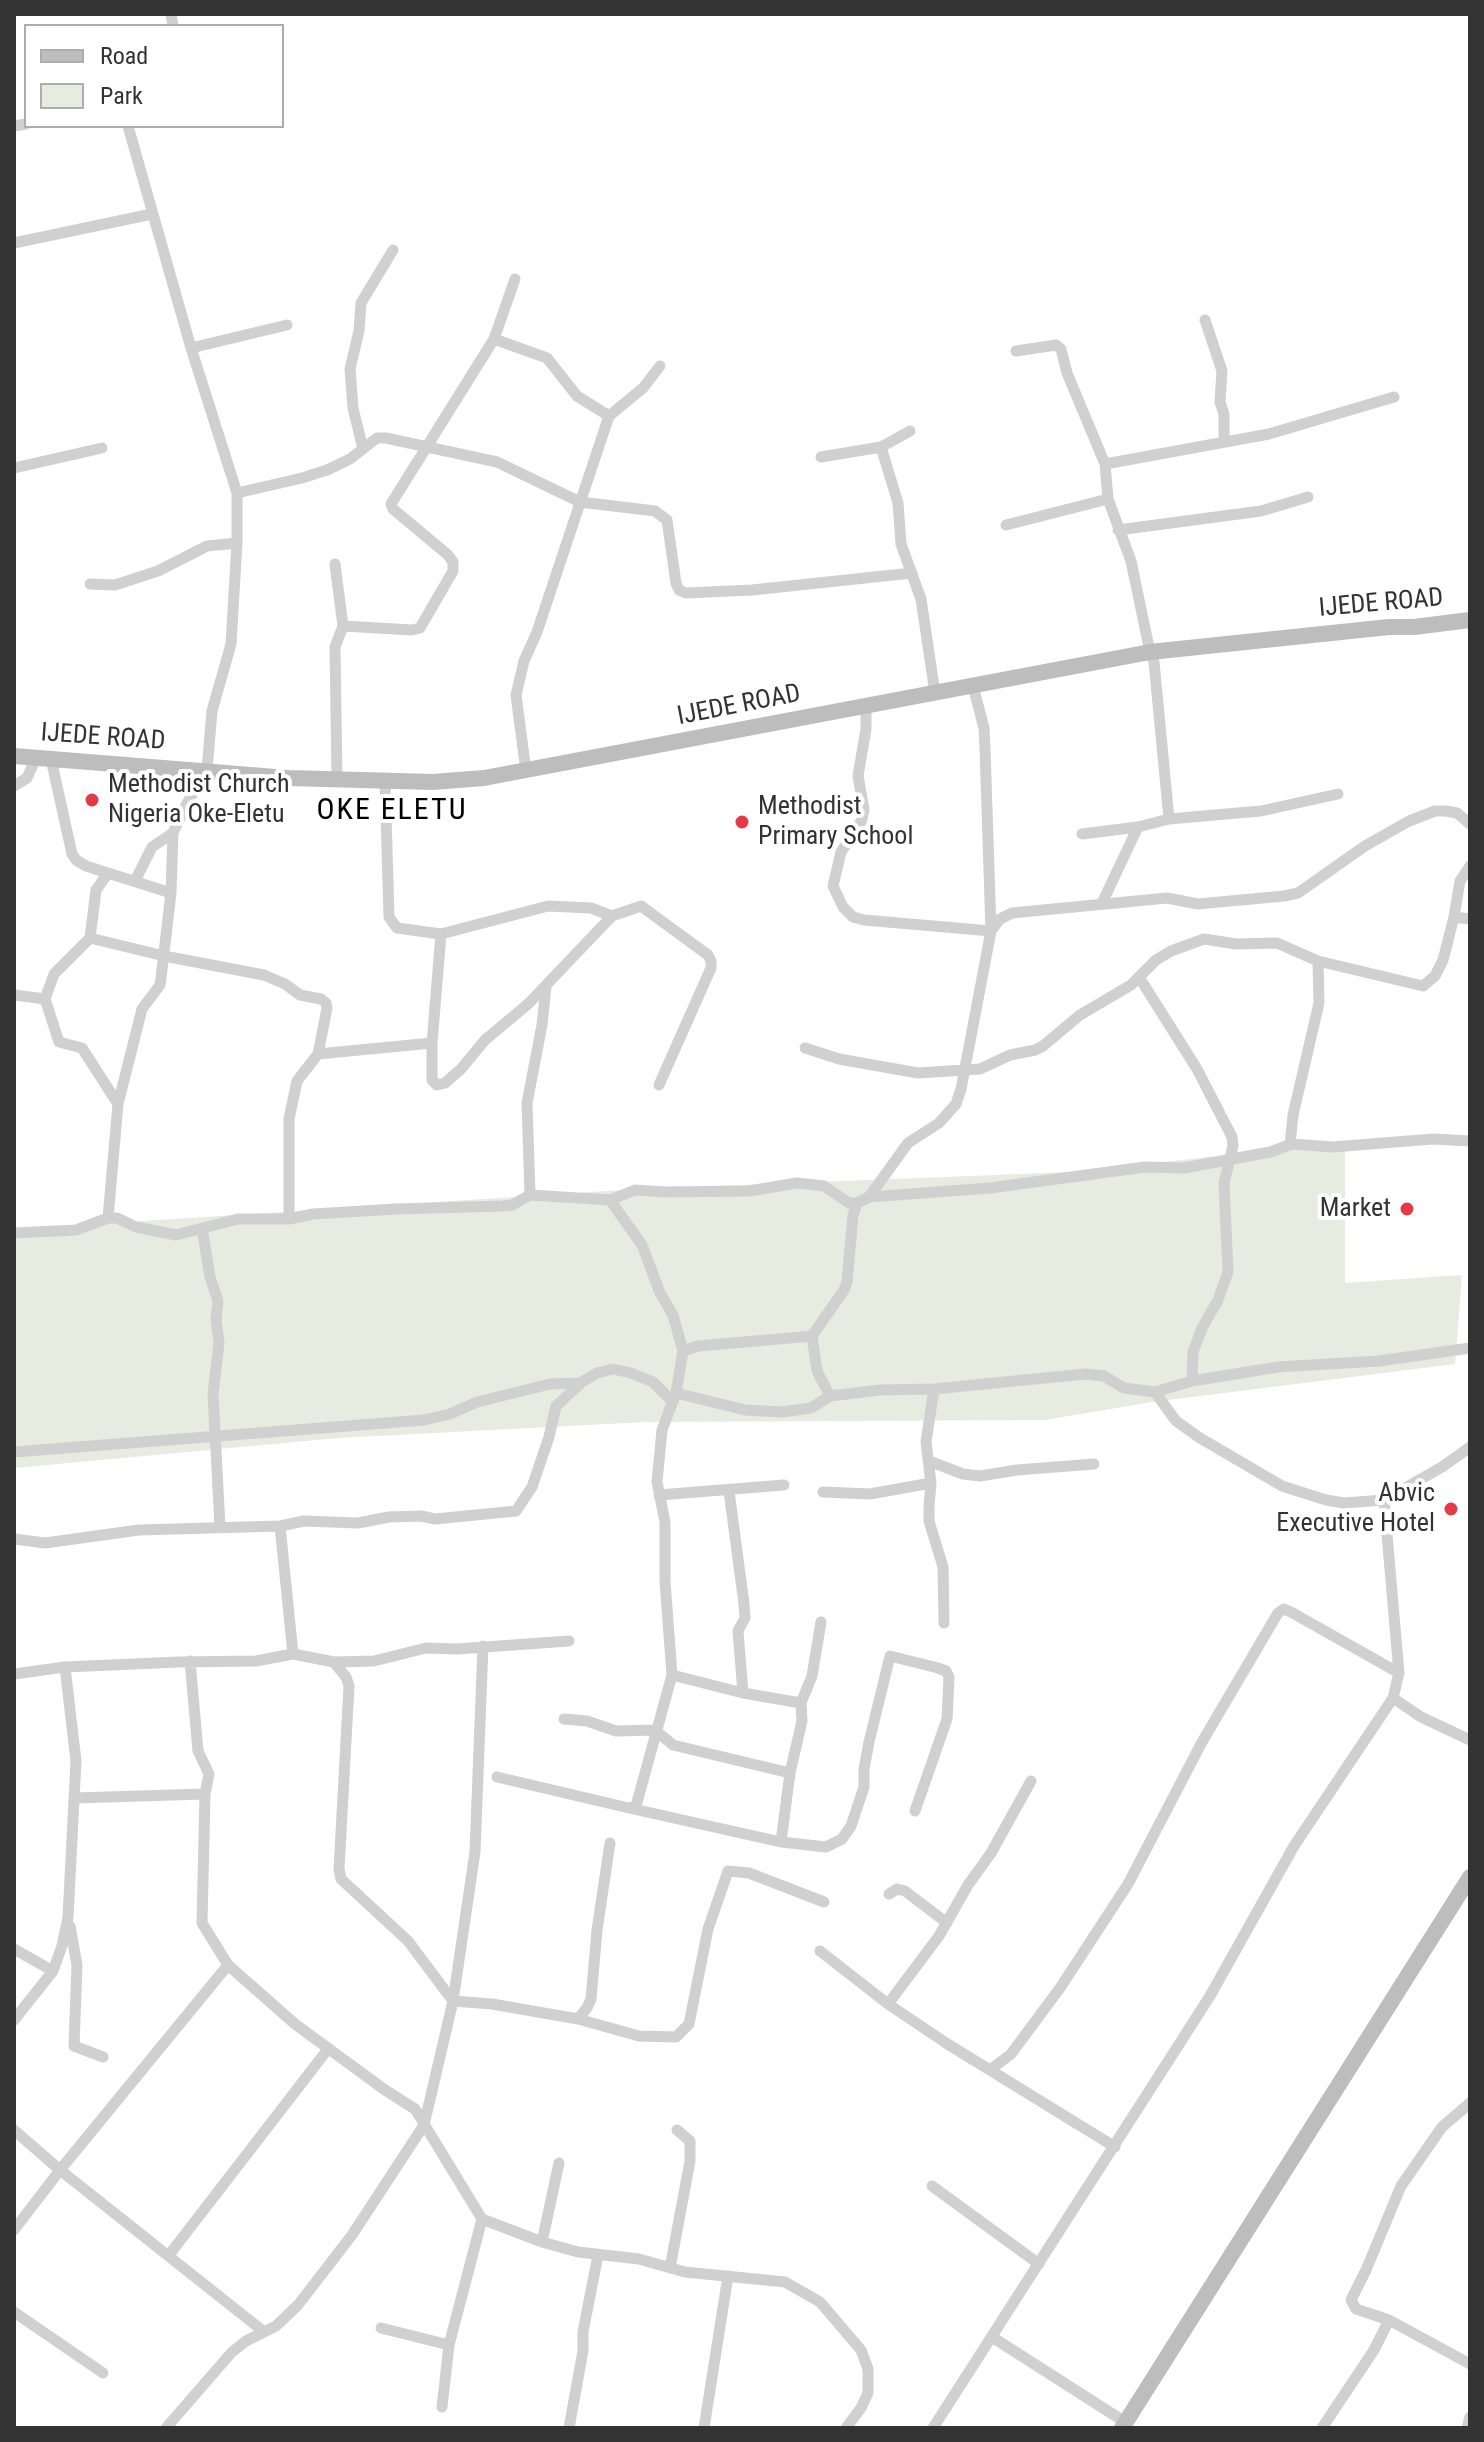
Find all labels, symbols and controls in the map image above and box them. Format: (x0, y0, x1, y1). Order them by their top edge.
legend (24, 24, 284, 128)
text: Road (100, 42, 148, 70)
text: Park (100, 82, 143, 110)
street label: IJEDE ROAD (1318, 583, 1444, 625)
street label: IJEDE ROAD (675, 679, 803, 733)
street label: IJEDE ROAD (40, 718, 166, 758)
place label: Methodist Church Nigeria Oke-Eletu (108, 769, 290, 830)
marker: Methodist Church Nigeria Oke-Eletu (83, 791, 101, 809)
place label: Methodist Primary School (758, 791, 913, 852)
district label: OKE ELETU (316, 793, 468, 829)
marker: Methodist Primary School (733, 813, 751, 831)
place label: Market (1320, 1193, 1391, 1225)
marker: Market (1398, 1200, 1416, 1218)
place label: Abvic Executive Hotel (1276, 1478, 1435, 1540)
marker: Abvic Executive Hotel (1442, 1500, 1460, 1518)

